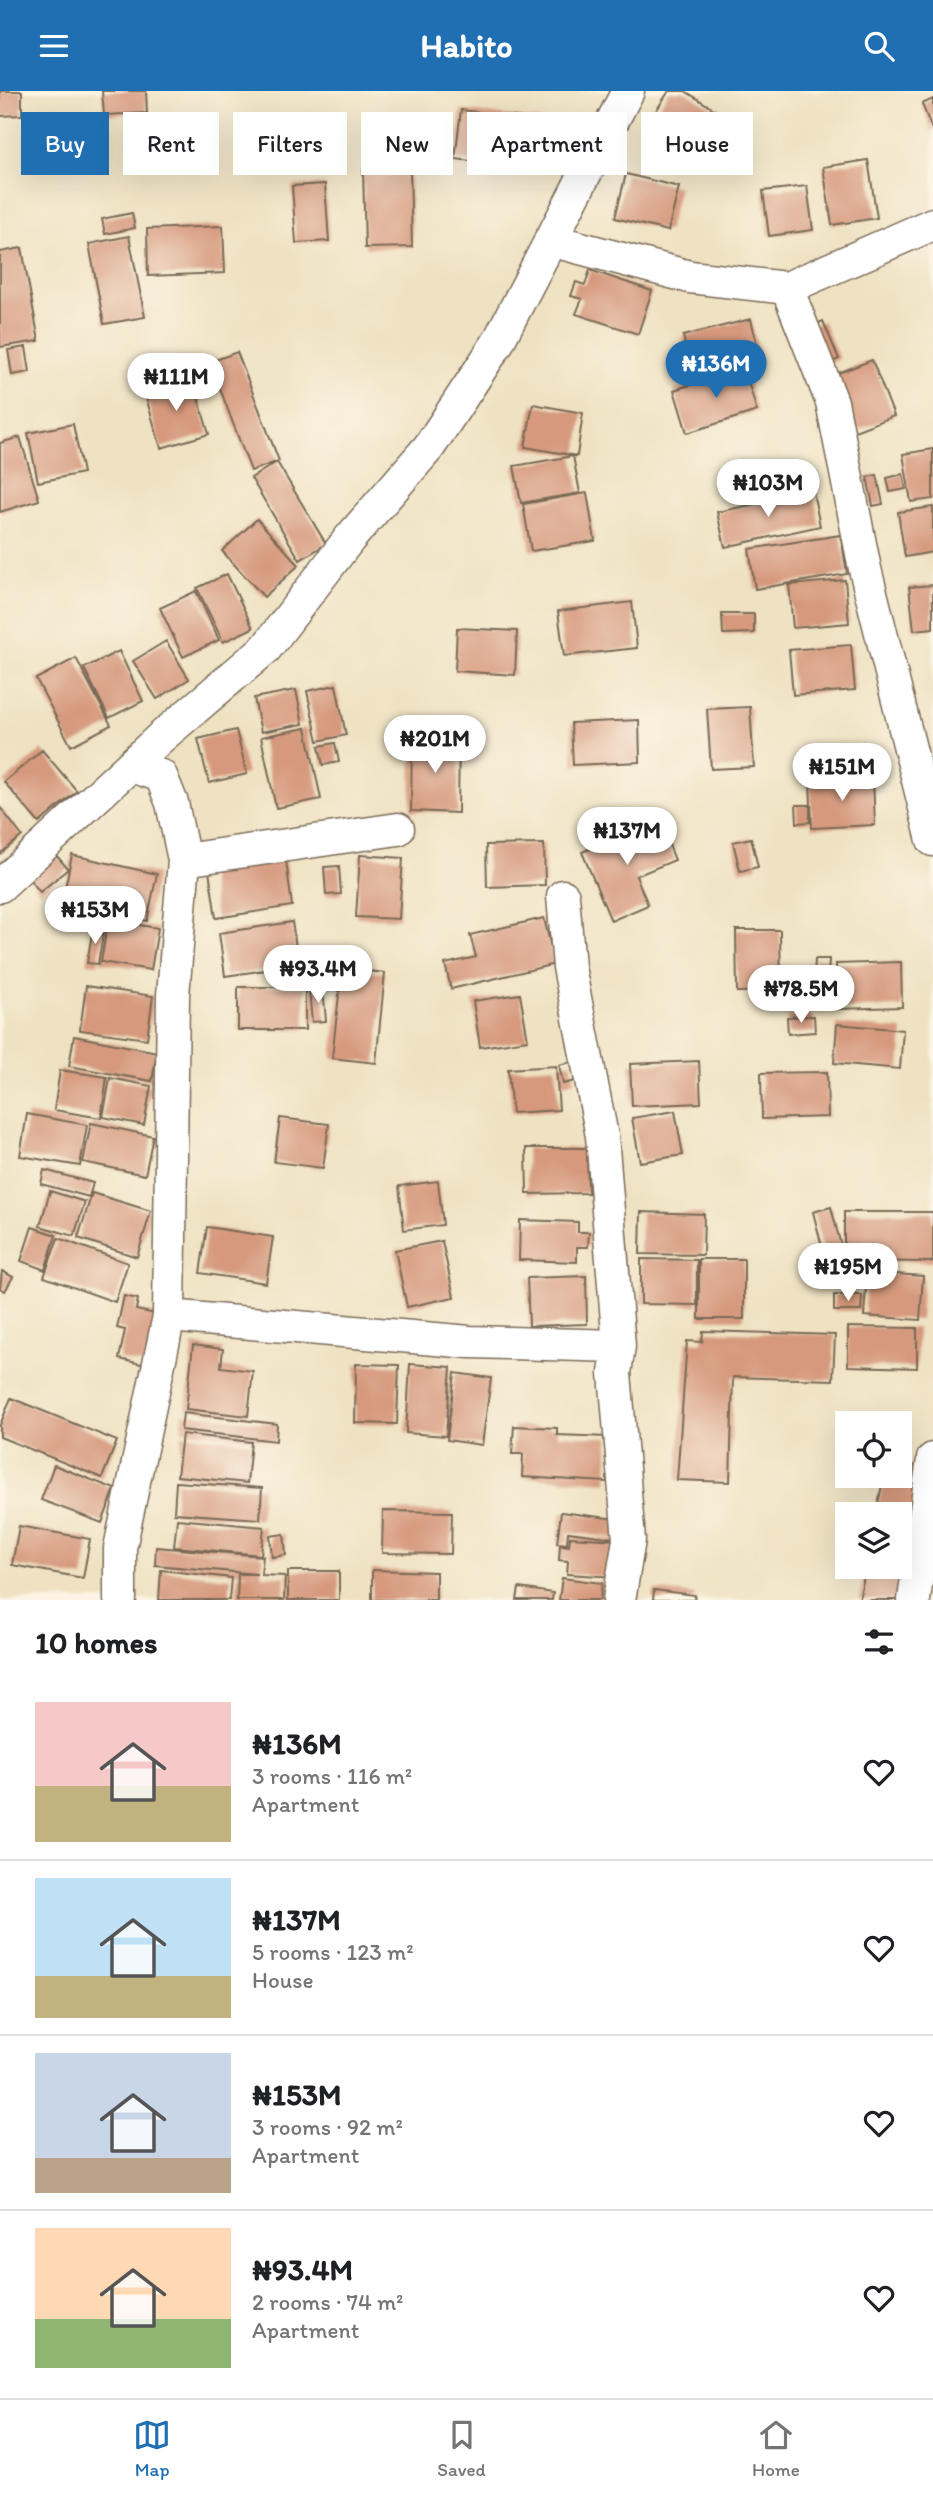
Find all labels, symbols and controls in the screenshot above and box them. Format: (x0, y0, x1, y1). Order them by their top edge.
icon: menu (35, 27, 73, 65)
text: Habito (421, 27, 512, 65)
icon: search (860, 27, 898, 65)
chip: Buy (21, 112, 109, 175)
chip: Rent (123, 112, 219, 175)
chip: Filters (233, 112, 347, 175)
chip: New (361, 112, 453, 175)
chip: Apartment (467, 112, 627, 175)
chip: House (641, 112, 753, 175)
pin: ₦136M (667, 341, 765, 400)
text: ₦136M (682, 349, 750, 377)
pin: ₦111M (127, 353, 225, 413)
text: ₦111M (143, 362, 209, 390)
pin: ₦103M (719, 459, 817, 519)
text: ₦103M (733, 468, 803, 496)
pin: ₦201M (386, 715, 484, 775)
text: ₦201M (400, 724, 470, 752)
pin: ₦151M (793, 743, 891, 803)
text: ₦151M (809, 752, 875, 780)
pin: ₦137M (578, 807, 676, 867)
text: ₦137M (593, 816, 661, 844)
pin: ₦153M (46, 887, 144, 946)
text: ₦153M (61, 895, 129, 923)
pin: ₦93.4M (261, 946, 375, 1005)
text: ₦93.4M (279, 954, 357, 982)
pin: ₦78.5M (744, 965, 858, 1025)
text: ₦78.5M (763, 974, 839, 1002)
pin: ₦195M (799, 1243, 897, 1303)
text: ₦195M (814, 1252, 882, 1280)
map controls (835, 1411, 912, 1579)
button: locate (835, 1411, 912, 1488)
button: layers (835, 1502, 912, 1579)
icon: filters (860, 1623, 898, 1661)
text: 10 homes (35, 1624, 158, 1661)
text: ₦136M (252, 1725, 342, 1762)
icon: home (91, 1730, 175, 1814)
icon: heart (860, 1753, 898, 1791)
text: 3 rooms · 116 m² (252, 1762, 412, 1790)
text: Apartment (252, 1790, 359, 1818)
text: ₦137M (252, 1901, 341, 1938)
icon: home (91, 1906, 175, 1990)
icon: heart (860, 1929, 898, 1967)
text: 5 rooms · 123 m² (252, 1938, 414, 1966)
text: House (252, 1966, 314, 1994)
text: ₦153M (252, 2076, 342, 2113)
icon: home (91, 2081, 175, 2165)
icon: heart (860, 2104, 898, 2142)
text: 3 rooms · 92 m² (252, 2113, 403, 2141)
text: Apartment (252, 2141, 359, 2169)
text: ₦93.4M (252, 2251, 353, 2288)
icon: home (91, 2256, 175, 2340)
icon: heart (860, 2279, 898, 2317)
text: 2 rooms · 74 m² (252, 2288, 404, 2316)
text: Apartment (252, 2316, 359, 2344)
tab: Map (133, 2416, 171, 2481)
tab: Saved (437, 2416, 486, 2481)
tab: Home (752, 2416, 800, 2481)

